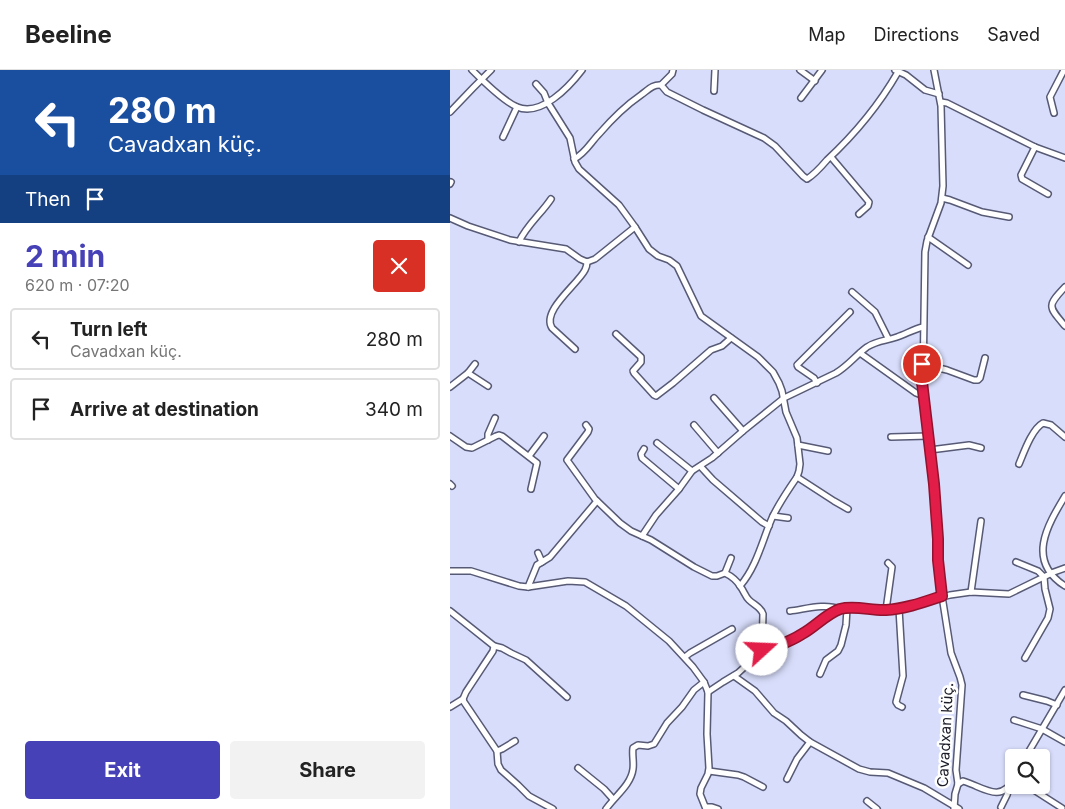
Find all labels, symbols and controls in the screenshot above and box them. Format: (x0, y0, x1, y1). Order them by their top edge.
text: Beeline (25, 20, 112, 49)
text: Map (808, 24, 846, 45)
text: Directions (874, 24, 959, 45)
text: Saved (987, 24, 1040, 45)
text: 280 m (108, 89, 217, 131)
icon: left (25, 90, 90, 155)
text: Cavadxan küç. (108, 131, 262, 157)
icon: arrive (81, 185, 109, 213)
text: Then (25, 188, 71, 211)
text: 2 min (25, 238, 105, 274)
button: close (373, 240, 425, 292)
text: 620 m · 07:20 (25, 275, 130, 295)
text: Turn left (70, 318, 148, 341)
icon: left (27, 325, 55, 353)
text: 280 m (366, 328, 423, 351)
text: Cavadxan küç. (70, 341, 182, 361)
pin (901, 343, 943, 385)
icon: arrive (908, 350, 936, 378)
icon: arrive (27, 395, 55, 423)
text: Arrive at destination (70, 398, 259, 421)
text: 340 m (365, 398, 423, 421)
position arrow (735, 623, 787, 675)
street label: Cavadxan küç. (933, 682, 957, 788)
button: Exit (25, 741, 220, 799)
button: Share (230, 741, 425, 799)
map controls (1005, 749, 1050, 794)
button: search (1005, 749, 1050, 794)

